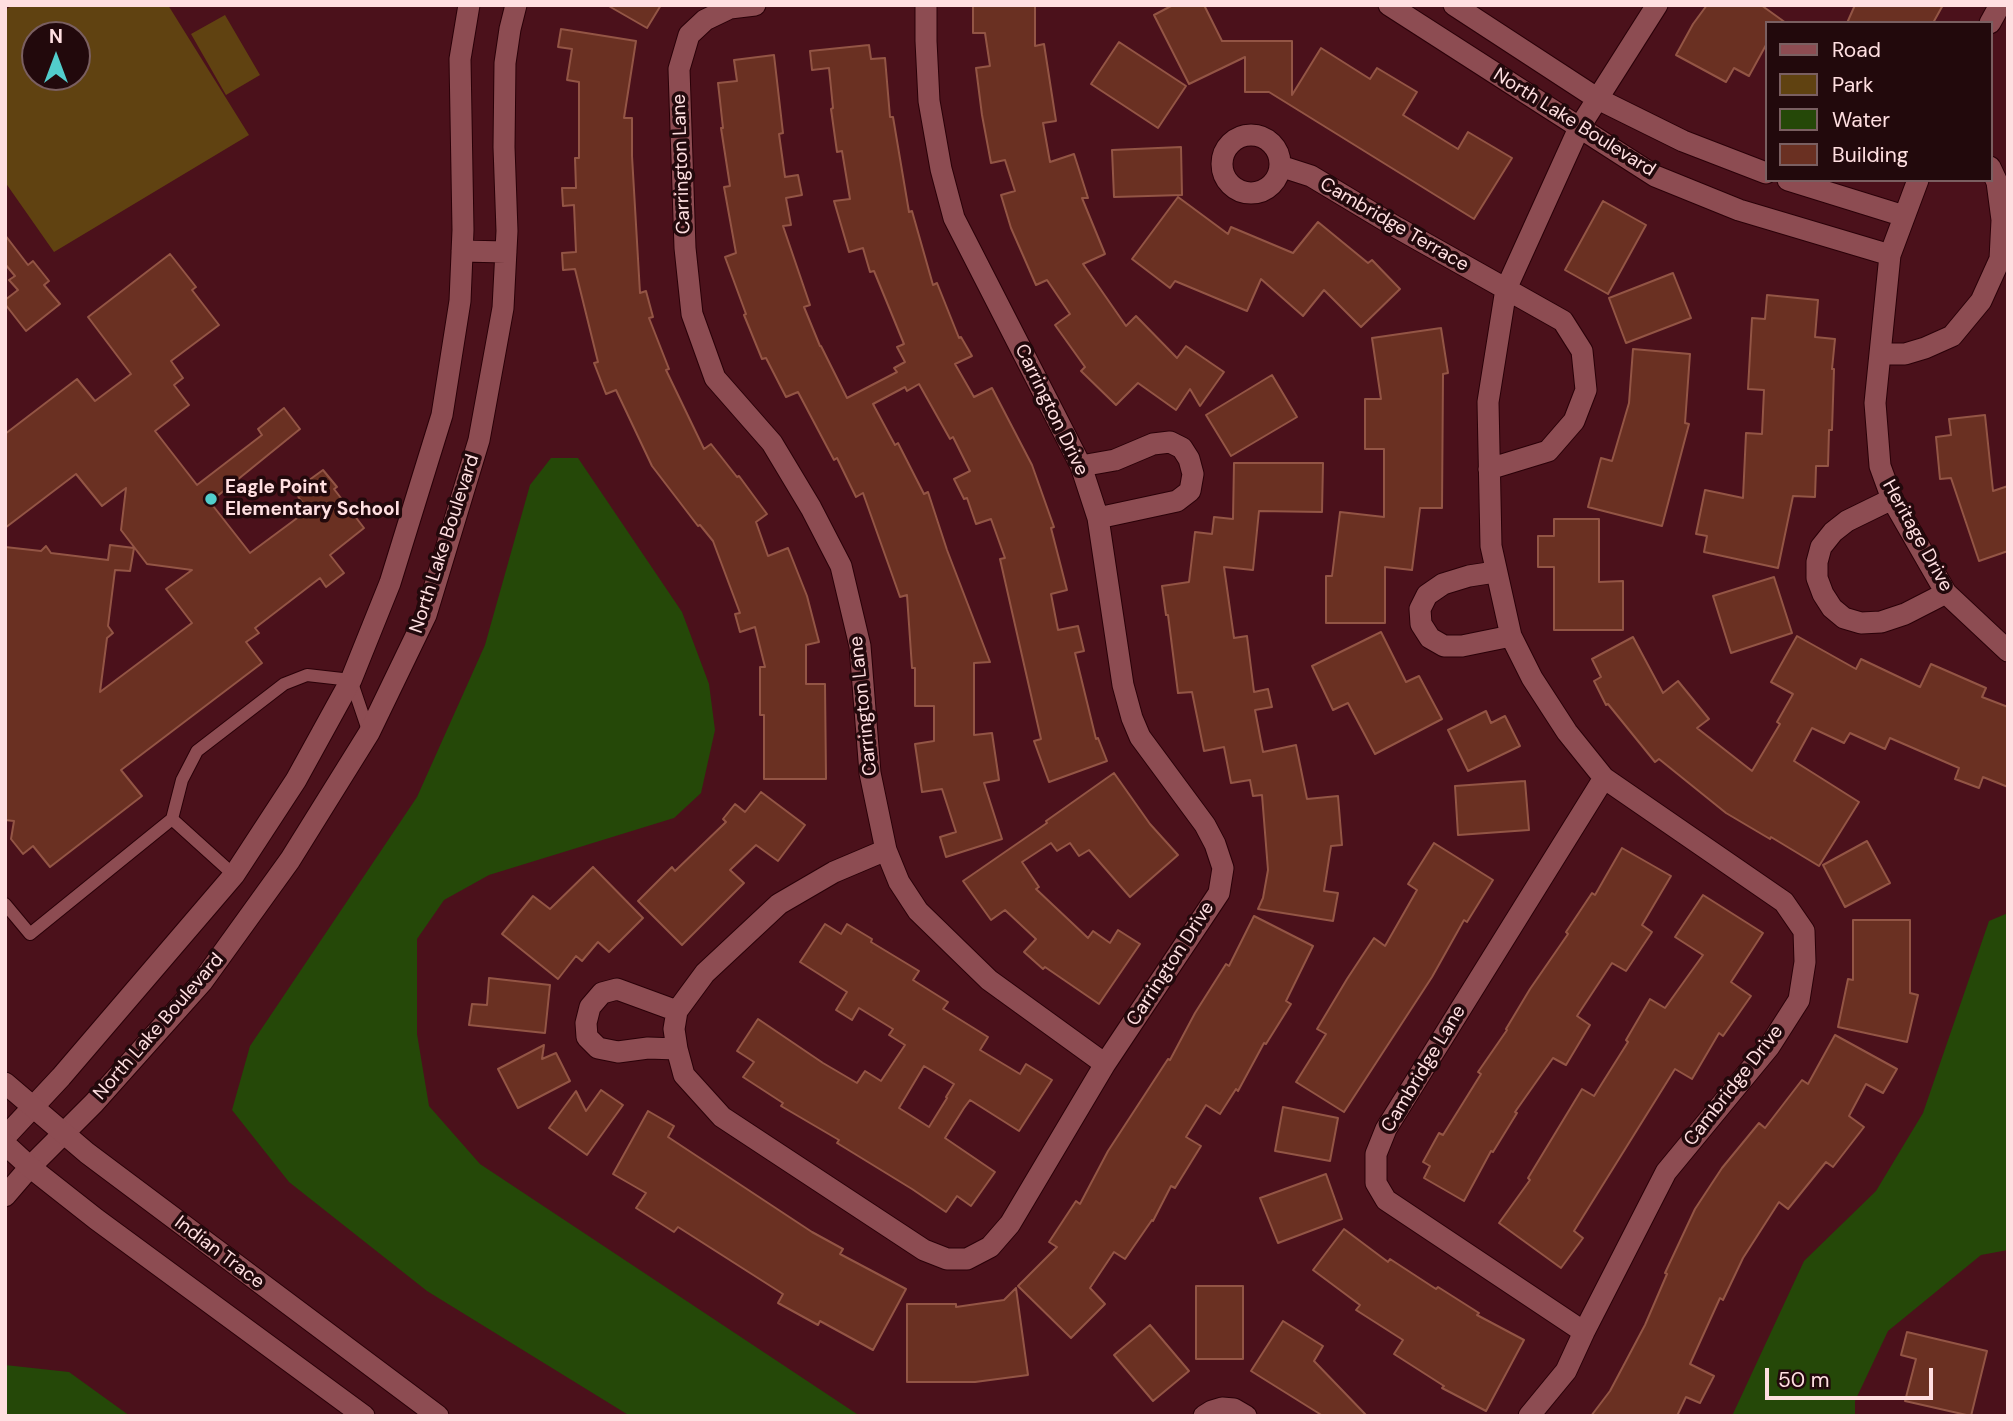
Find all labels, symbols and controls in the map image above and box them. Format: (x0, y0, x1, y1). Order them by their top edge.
north arrow (21, 21, 91, 91)
legend (1764, 21, 1992, 182)
text: N (49, 24, 63, 49)
text: Road (1832, 36, 1881, 64)
street label: North Lake Boulevard (1489, 64, 1659, 182)
text: Park (1832, 71, 1873, 99)
street label: Carrington Lane (668, 93, 696, 235)
text: Water (1832, 106, 1890, 134)
text: Building (1832, 141, 1908, 169)
street label: Cambridge Terrace (1315, 173, 1473, 277)
street label: Carrington Drive (1009, 341, 1093, 479)
street label: North Lake Boulevard (405, 452, 485, 636)
street label: Heritage Drive (1877, 476, 1957, 596)
place label: Eagle Point Elementary School (225, 477, 400, 521)
marker: Eagle Point Elementary School (203, 491, 219, 507)
street label: Carrington Lane (845, 635, 883, 777)
street label: Carrington Drive (1122, 898, 1220, 1030)
street label: North Lake Boulevard (89, 949, 229, 1105)
street label: Cambridge Lane (1377, 1001, 1471, 1137)
street label: Cambridge Drive (1680, 1021, 1788, 1151)
street label: Indian Trace (170, 1212, 268, 1294)
scale bar (1768, 1354, 1936, 1398)
text: 50 m (1778, 1366, 1829, 1394)

